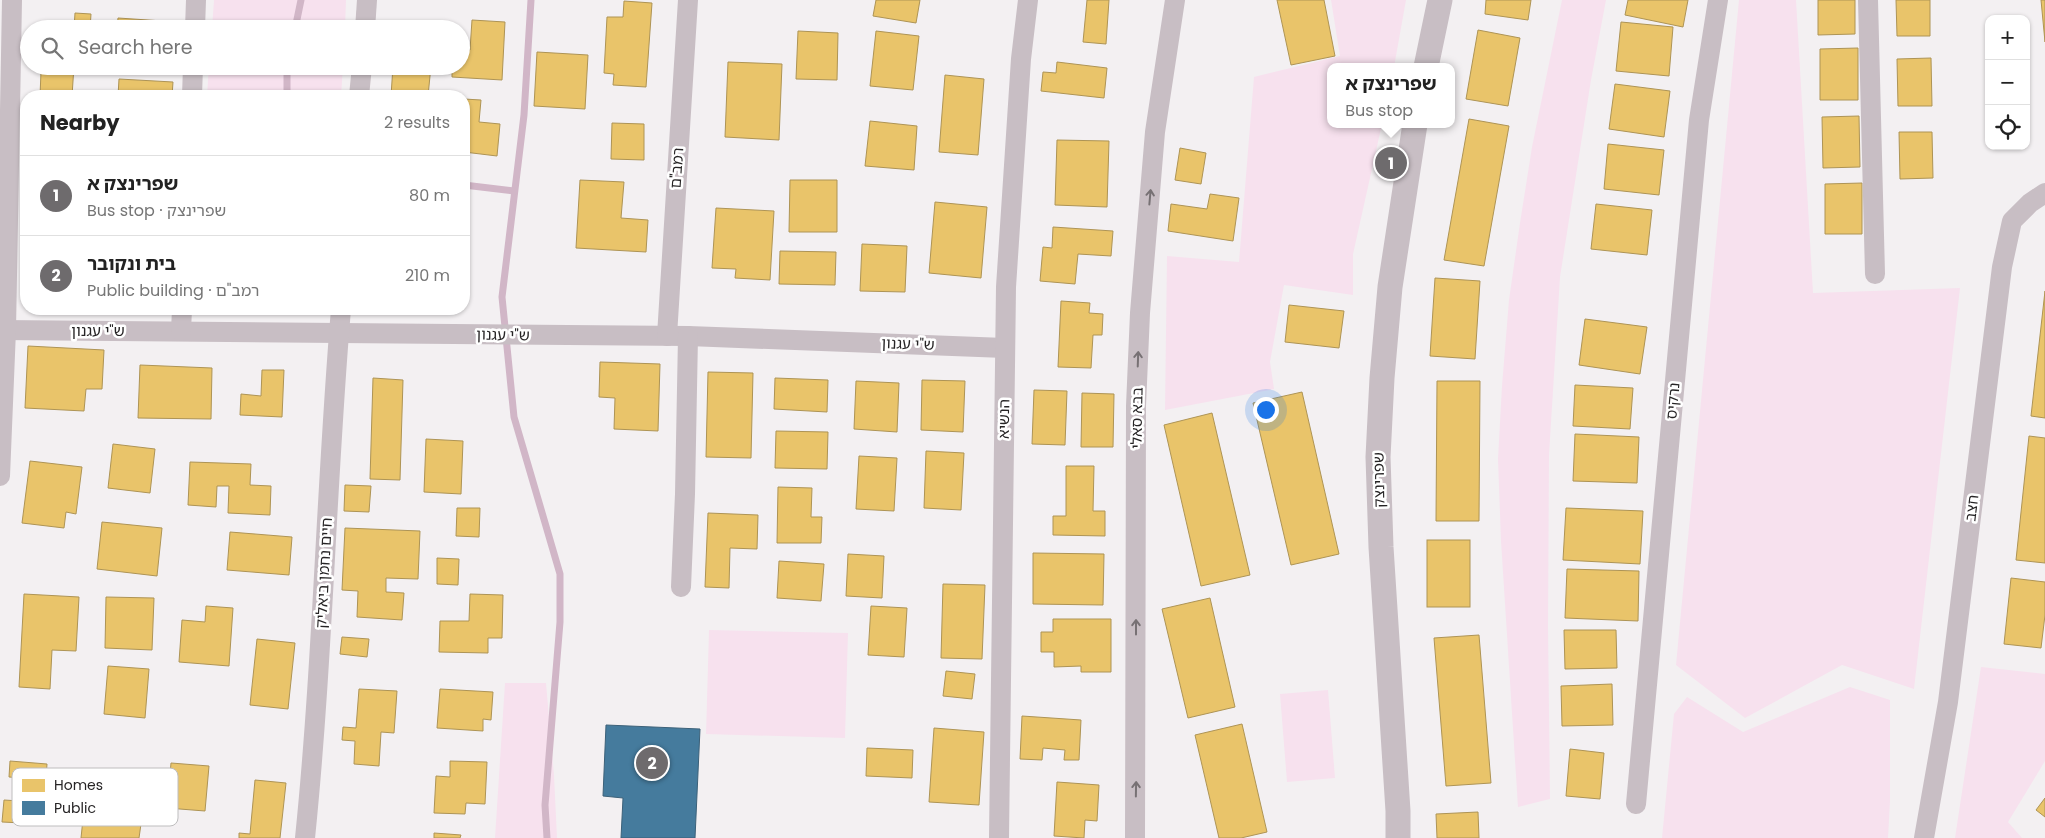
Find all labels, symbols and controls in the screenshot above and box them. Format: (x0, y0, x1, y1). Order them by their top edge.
map controls (1985, 15, 2030, 150)
button: + (1985, 15, 2030, 60)
search box (20, 20, 470, 75)
icon: search (38, 34, 66, 62)
text: Search here (78, 34, 192, 61)
button: − (1985, 60, 2030, 105)
popup (1327, 63, 1455, 128)
text: שפרינצק א (1345, 70, 1437, 97)
text: Bus stop (1345, 99, 1413, 122)
button: locate (1985, 105, 2030, 150)
text: Nearby (40, 108, 120, 137)
text: 2 results (384, 111, 450, 134)
pin: 1 (1375, 144, 1407, 182)
street label: רמב"ם (665, 147, 688, 189)
text: שפרינצק א (87, 170, 178, 197)
text: 1 (53, 184, 59, 207)
text: 80 m (409, 184, 450, 207)
one-way arrow (1145, 190, 1155, 206)
text: Bus stop · שפרינצק (87, 199, 226, 222)
text: בית ונקובר (87, 250, 176, 277)
text: 2 (51, 264, 61, 287)
text: 210 m (405, 264, 450, 287)
text: Public building · רמב"ם (87, 279, 259, 302)
street label: ש"י עגנון (71, 320, 125, 341)
street label: ש"י עגנון (476, 324, 530, 345)
street label: ש"י עגנון (881, 332, 935, 355)
one-way arrow (1134, 352, 1143, 368)
street label: נרקיס (1660, 382, 1685, 420)
street label: בבא סאלי (1125, 386, 1148, 449)
your location (1253, 397, 1279, 423)
street label: הנשיא (993, 399, 1014, 439)
street label: שפרינצק (1368, 452, 1389, 508)
street label: חצב (1959, 494, 1984, 522)
street label: חיים נחמן ביאליק (310, 517, 337, 629)
one-way arrow (1131, 619, 1141, 636)
pin: 2 (636, 744, 668, 782)
legend (12, 768, 178, 826)
text: Homes (54, 775, 103, 795)
one-way arrow (1131, 782, 1140, 798)
text: Public (54, 798, 96, 818)

